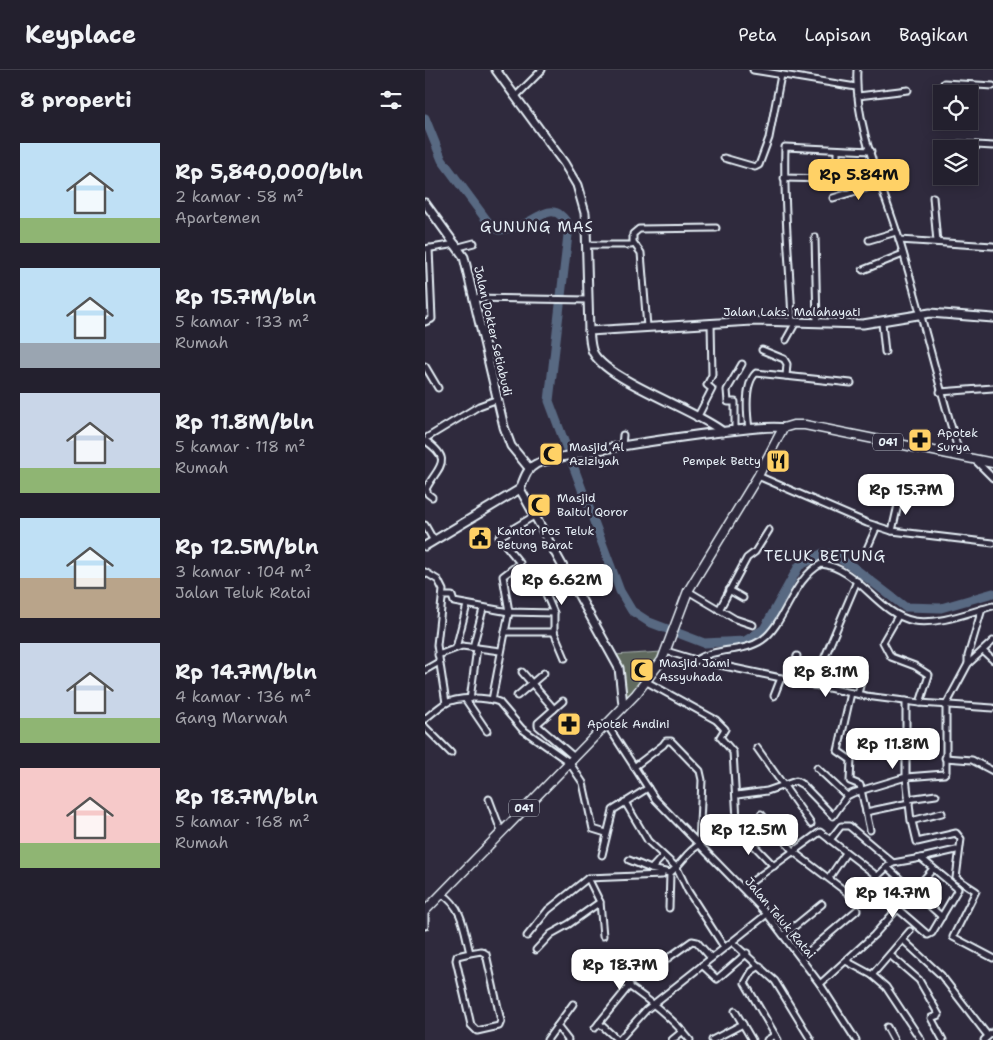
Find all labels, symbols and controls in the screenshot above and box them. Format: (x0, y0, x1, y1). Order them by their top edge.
text: Keyplace (25, 19, 136, 51)
text: Peta (738, 23, 777, 47)
text: Lapisan (805, 23, 871, 47)
text: Bagikan (899, 23, 968, 47)
map controls (933, 85, 978, 185)
button: locate (933, 85, 978, 130)
text: 8 properti (20, 86, 132, 114)
icon: filters (377, 86, 405, 114)
button: layers (933, 140, 978, 185)
text: Rp 5,840,000/bln (175, 158, 363, 186)
pin: Rp 5.84M (807, 158, 911, 201)
icon: home (60, 163, 120, 223)
text: Rp 5.84M (819, 164, 899, 185)
text: 2 kamar · 58 m² (175, 186, 304, 207)
text: Apartemen (175, 207, 260, 228)
district label: GUNUNG MAS (480, 217, 594, 237)
street label: Jalan Dokter Setiabudi (470, 264, 516, 398)
text: Rp 15.7M/bln (175, 283, 316, 311)
icon: home (60, 288, 120, 348)
street label: Jalan Laks. Malahayati (723, 304, 861, 320)
text: 5 kamar · 133 m² (175, 311, 309, 332)
text: Rumah (175, 332, 229, 353)
text: Rp 11.8M/bln (175, 408, 314, 436)
icon: home (60, 413, 120, 473)
place label: Apotek Surya (937, 425, 978, 455)
pharmacy icon: Apotek Surya (907, 427, 933, 453)
road number: 041 (873, 434, 903, 451)
text: 5 kamar · 118 m² (175, 436, 306, 457)
place label: Masjid Al Aziziyah (569, 439, 624, 469)
mosque icon: Masjid Al Aziziyah (538, 441, 564, 467)
restaurant icon: Pempek Betty (765, 448, 791, 474)
place label: Pempek Betty (683, 453, 761, 469)
text: Rumah (175, 457, 229, 478)
pin: Rp 15.7M (854, 474, 958, 516)
text: Rp 15.7M (869, 479, 943, 500)
place label: Masjid Baitul Qoror (557, 490, 628, 520)
mosque icon: Masjid Baitul Qoror (526, 492, 552, 518)
place label: Kantor Pos Teluk Betung Barat (497, 523, 594, 553)
public building icon: Kantor Pos Teluk Betung Barat (467, 525, 493, 551)
text: Rp 12.5M/bln (175, 533, 319, 561)
icon: home (60, 538, 120, 598)
district label: TELUK BETUNG (764, 546, 886, 566)
text: 3 kamar · 104 m² (175, 561, 312, 582)
pin: Rp 6.62M (510, 564, 614, 606)
text: Rp 6.62M (522, 569, 602, 590)
text: Jalan Teluk Ratai (175, 582, 311, 603)
place label: Masjid Jami Assyuhada (659, 655, 730, 685)
pin: Rp 8.1M (780, 656, 872, 698)
mosque icon: Masjid Jami Assyuhada (629, 657, 655, 683)
text: Rp 14.7M/bln (175, 658, 317, 686)
text: Rp 8.1M (794, 661, 858, 682)
icon: home (60, 663, 120, 723)
text: 4 kamar · 136 m² (175, 686, 311, 707)
text: Gang Marwah (175, 707, 288, 728)
pharmacy icon: Apotek Andini (556, 711, 582, 737)
place label: Apotek Andini (587, 716, 670, 732)
pin: Rp 11.8M (841, 728, 945, 770)
text: Rp 11.8M (857, 733, 929, 754)
text: Rp 18.7M/bln (175, 783, 318, 811)
icon: home (60, 788, 120, 848)
road number: 041 (509, 800, 539, 816)
text: 5 kamar · 168 m² (175, 811, 310, 832)
pin: Rp 12.5M (697, 814, 801, 856)
text: Rp 12.5M (711, 819, 787, 840)
text: Rumah (175, 832, 229, 853)
street label: Jalan Teluk Ratai (741, 874, 819, 962)
pin: Rp 14.7M (841, 876, 945, 919)
text: Rp 14.7M (856, 882, 930, 903)
pin: Rp 18.7M (568, 948, 672, 991)
text: Rp 18.7M (582, 954, 658, 975)

